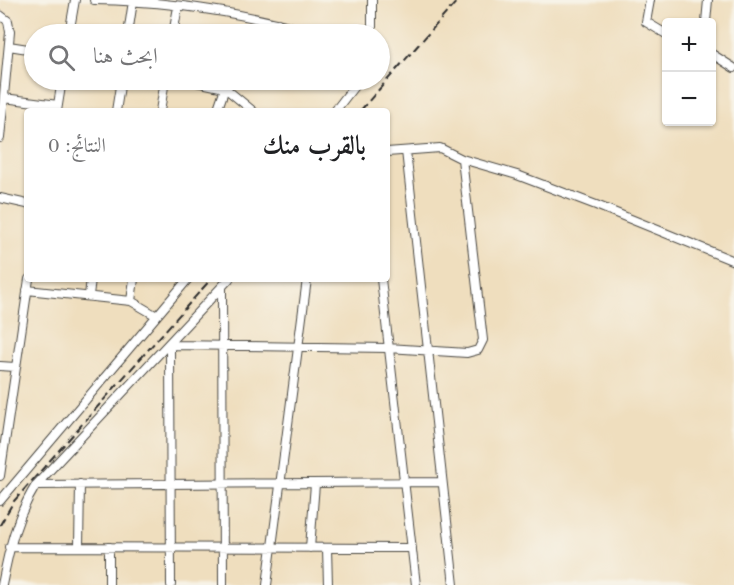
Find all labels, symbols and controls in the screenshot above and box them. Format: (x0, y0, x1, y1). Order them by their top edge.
map controls (662, 18, 716, 126)
button: + (662, 18, 716, 72)
search box (24, 24, 390, 90)
icon: search (45, 41, 78, 74)
text: ابحث هنا (93, 46, 158, 68)
button: − (662, 72, 716, 126)
text: بالقرب منك (263, 134, 366, 160)
text: النتائج: 0 (48, 137, 106, 157)

